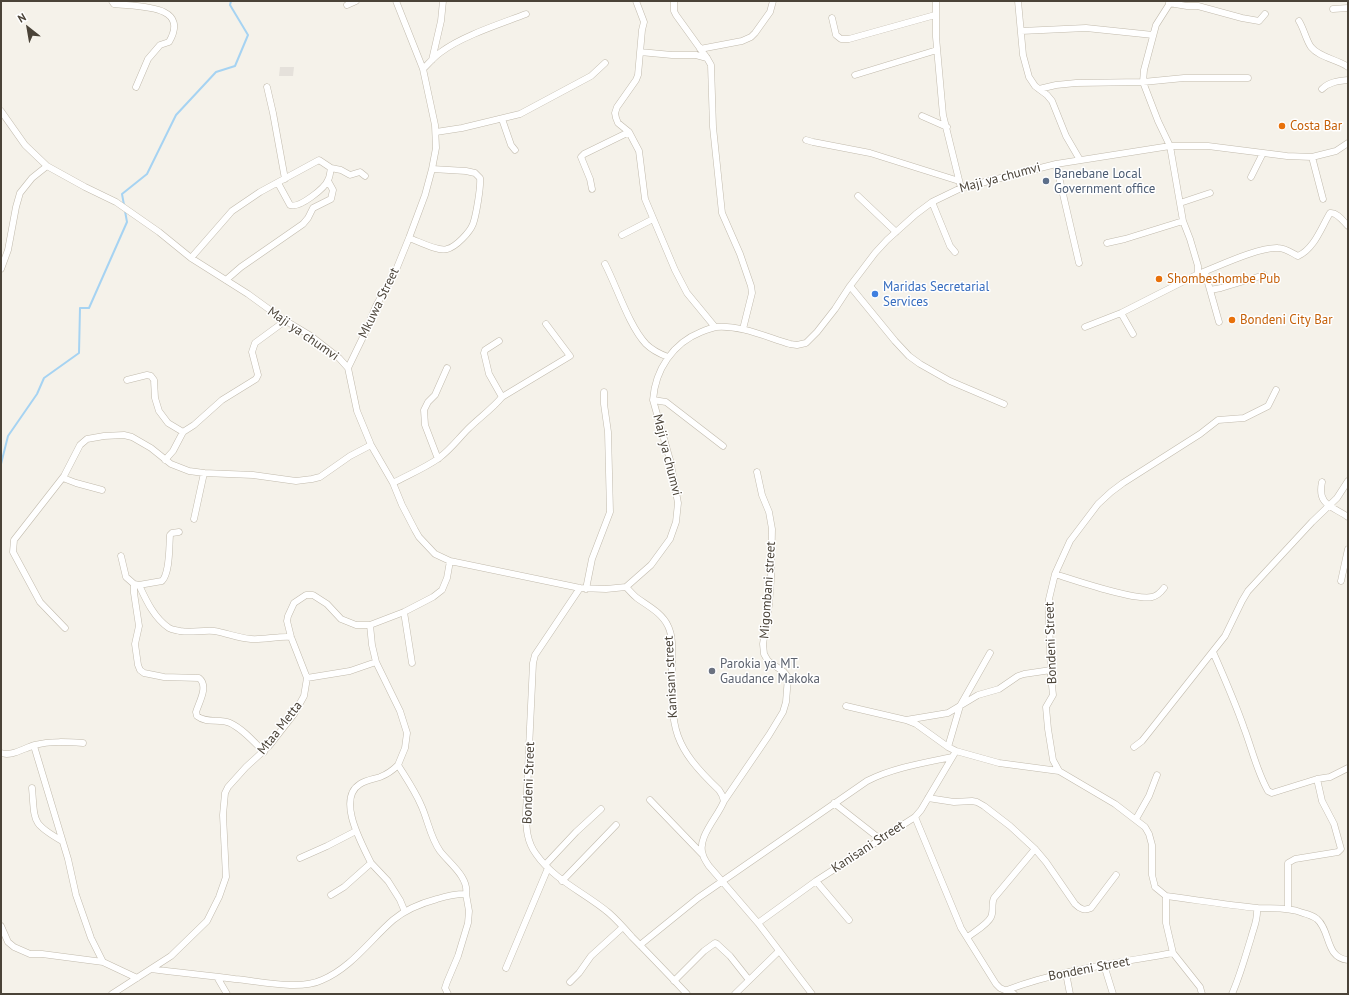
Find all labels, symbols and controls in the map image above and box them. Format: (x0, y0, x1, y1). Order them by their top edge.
north arrow (8, 8, 48, 48)
text: N (15, 10, 29, 26)
place label: Costa Bar (1290, 118, 1342, 134)
marker: Costa Bar (1277, 121, 1287, 131)
street label: Maji ya chumvi (958, 160, 1042, 196)
place label: Banebane Local Government office (1054, 166, 1155, 197)
marker: Banebane Local Government office (1041, 176, 1051, 186)
street label: Mkuwa Street (355, 265, 403, 341)
place label: Shombeshombe Pub (1167, 271, 1280, 287)
marker: Shombeshombe Pub (1154, 274, 1164, 284)
place label: Maridas Secretarial Services (883, 279, 989, 310)
marker: Maridas Secretarial Services (870, 289, 880, 299)
street label: Maji ya chumvi (264, 304, 342, 364)
place label: Bondeni City Bar (1240, 312, 1333, 328)
marker: Bondeni City Bar (1227, 315, 1237, 325)
street label: Maji ya chumvi (649, 413, 685, 497)
street label: Migombani street (757, 541, 779, 639)
street label: Bondeni Street (1042, 601, 1060, 685)
street label: Kanisani street (661, 635, 681, 719)
place label: Parokia ya MT. Gaudance Makoka (720, 656, 820, 687)
marker: Parokia ya MT. Gaudance Makoka (707, 666, 717, 676)
street label: Mtaa Metta (254, 698, 306, 758)
street label: Bondeni Street (520, 741, 538, 825)
street label: Kanisani Street (829, 818, 907, 876)
street label: Bondeni Street (1047, 953, 1131, 985)

